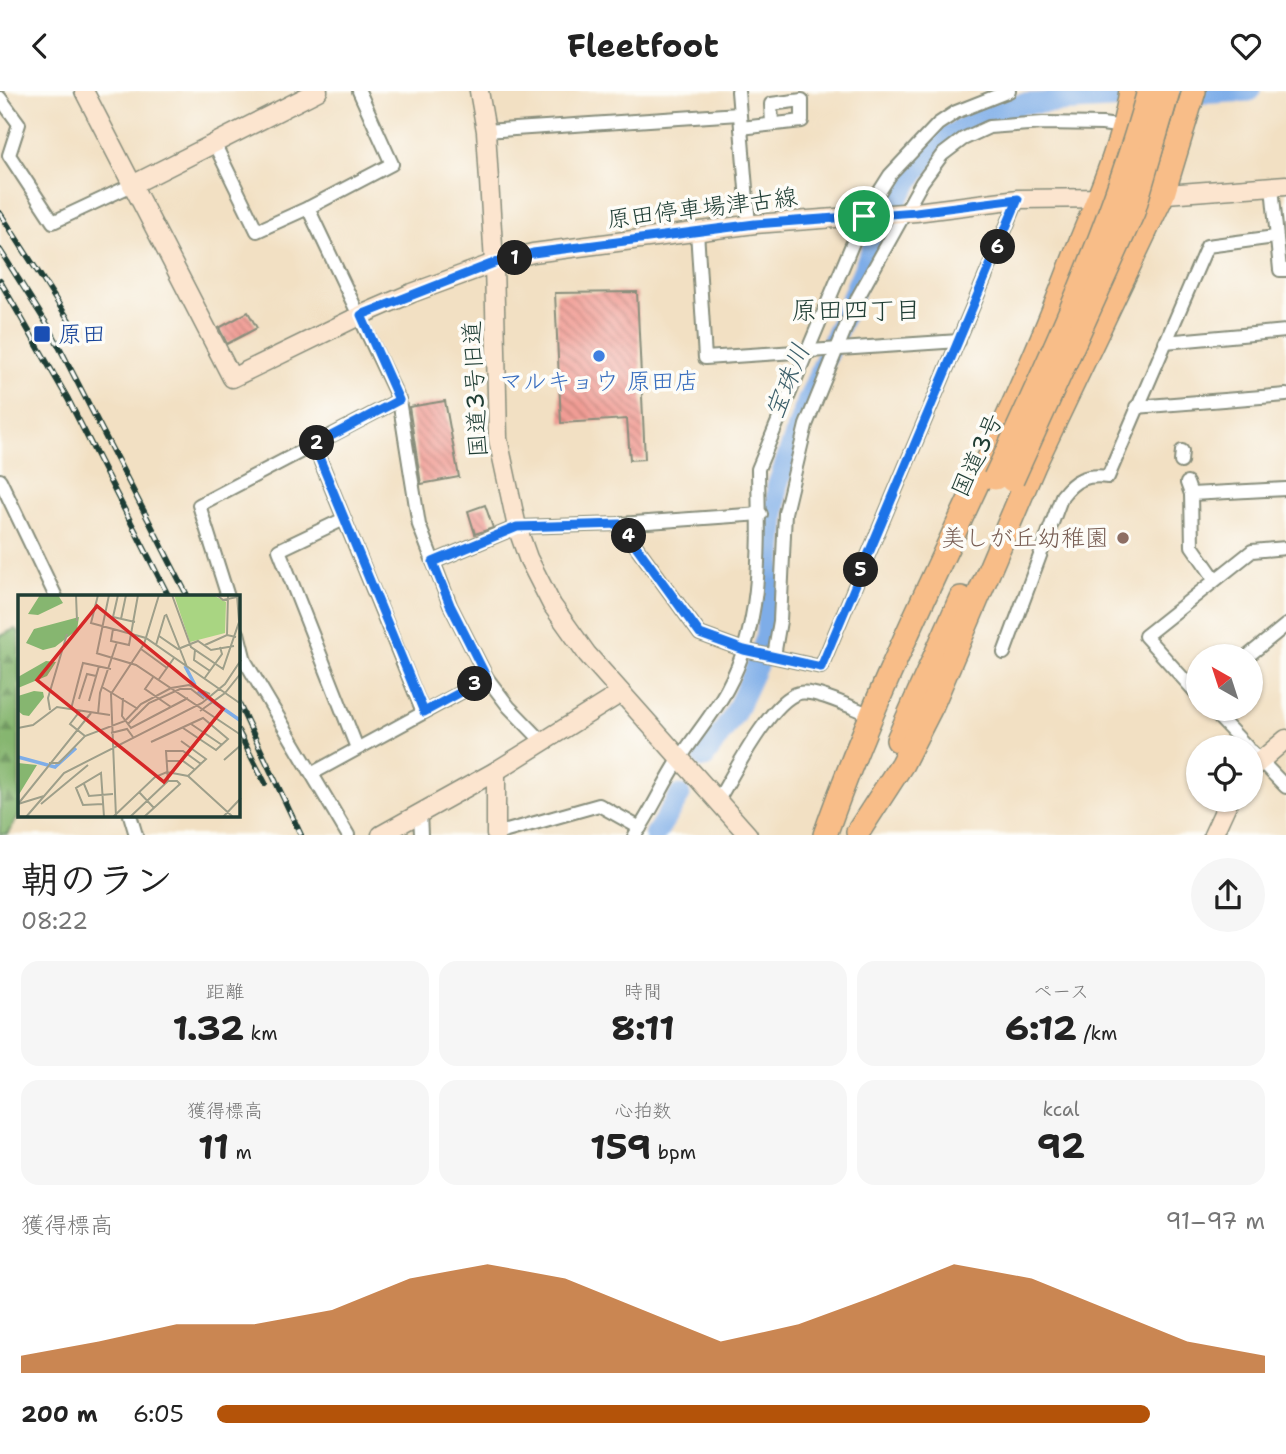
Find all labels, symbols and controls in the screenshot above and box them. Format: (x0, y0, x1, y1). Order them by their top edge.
text: Fleetfoot (567, 24, 719, 67)
icon: back (21, 27, 59, 65)
icon: heart (1227, 27, 1265, 65)
street label: 原田停車場津古線 (605, 180, 799, 236)
pin (834, 186, 894, 246)
icon: arrive (845, 197, 883, 235)
pin: 6 (981, 229, 1016, 265)
text: 6 (991, 234, 1004, 259)
pin: 1 (498, 241, 532, 275)
text: 1 (510, 245, 519, 270)
district label: 原田四丁目 (791, 292, 921, 327)
place label: 原田 (58, 318, 106, 350)
street label: 国道3号旧道 (455, 320, 495, 458)
marker: 原田 (32, 324, 52, 344)
water label: 宝珠川 (756, 338, 817, 424)
marker: マルキョウ 原田店 (591, 348, 607, 364)
place label: マルキョウ 原田店 (499, 365, 699, 397)
street label: 国道3号 (944, 408, 1010, 502)
pin: 2 (300, 425, 334, 461)
text: 2 (310, 430, 323, 455)
pin: 4 (612, 519, 646, 553)
place label: 美しが丘幼稚園 (941, 522, 1109, 554)
text: 4 (622, 523, 635, 548)
marker: 美しが丘幼稚園 (1115, 530, 1131, 546)
pin: 5 (844, 553, 878, 587)
text: 5 (855, 557, 866, 582)
inset map (18, 595, 240, 817)
north arrow (1186, 644, 1264, 721)
map controls (1186, 644, 1263, 812)
pin: 3 (458, 667, 492, 701)
text: 3 (468, 671, 481, 696)
button: locate (1186, 735, 1263, 812)
text: 朝のラン (21, 854, 173, 905)
button: share (1191, 858, 1265, 932)
text: 08:22 (21, 906, 88, 936)
text: 距離 (206, 979, 244, 1004)
text: 時間 (624, 979, 662, 1004)
text: ペース (1033, 979, 1089, 1004)
text: 1.32 (172, 1004, 244, 1051)
text: 8:11 (611, 1004, 675, 1051)
text: 6:12 (1005, 1004, 1077, 1051)
text: km (244, 1021, 278, 1046)
text: /km (1077, 1021, 1117, 1046)
text: kcal (1043, 1097, 1079, 1122)
text: 獲得標高 (187, 1098, 263, 1123)
text: 心拍数 (614, 1098, 672, 1123)
text: 92 (1037, 1122, 1085, 1169)
text: 11 (198, 1123, 229, 1170)
text: 159 (590, 1123, 651, 1170)
text: m (229, 1140, 252, 1165)
text: bpm (651, 1140, 696, 1165)
text: 91–97 m (1165, 1206, 1265, 1236)
text: 獲得標高 (21, 1210, 113, 1240)
text: 200 m (21, 1399, 98, 1429)
text: 6:05 (133, 1399, 184, 1429)

